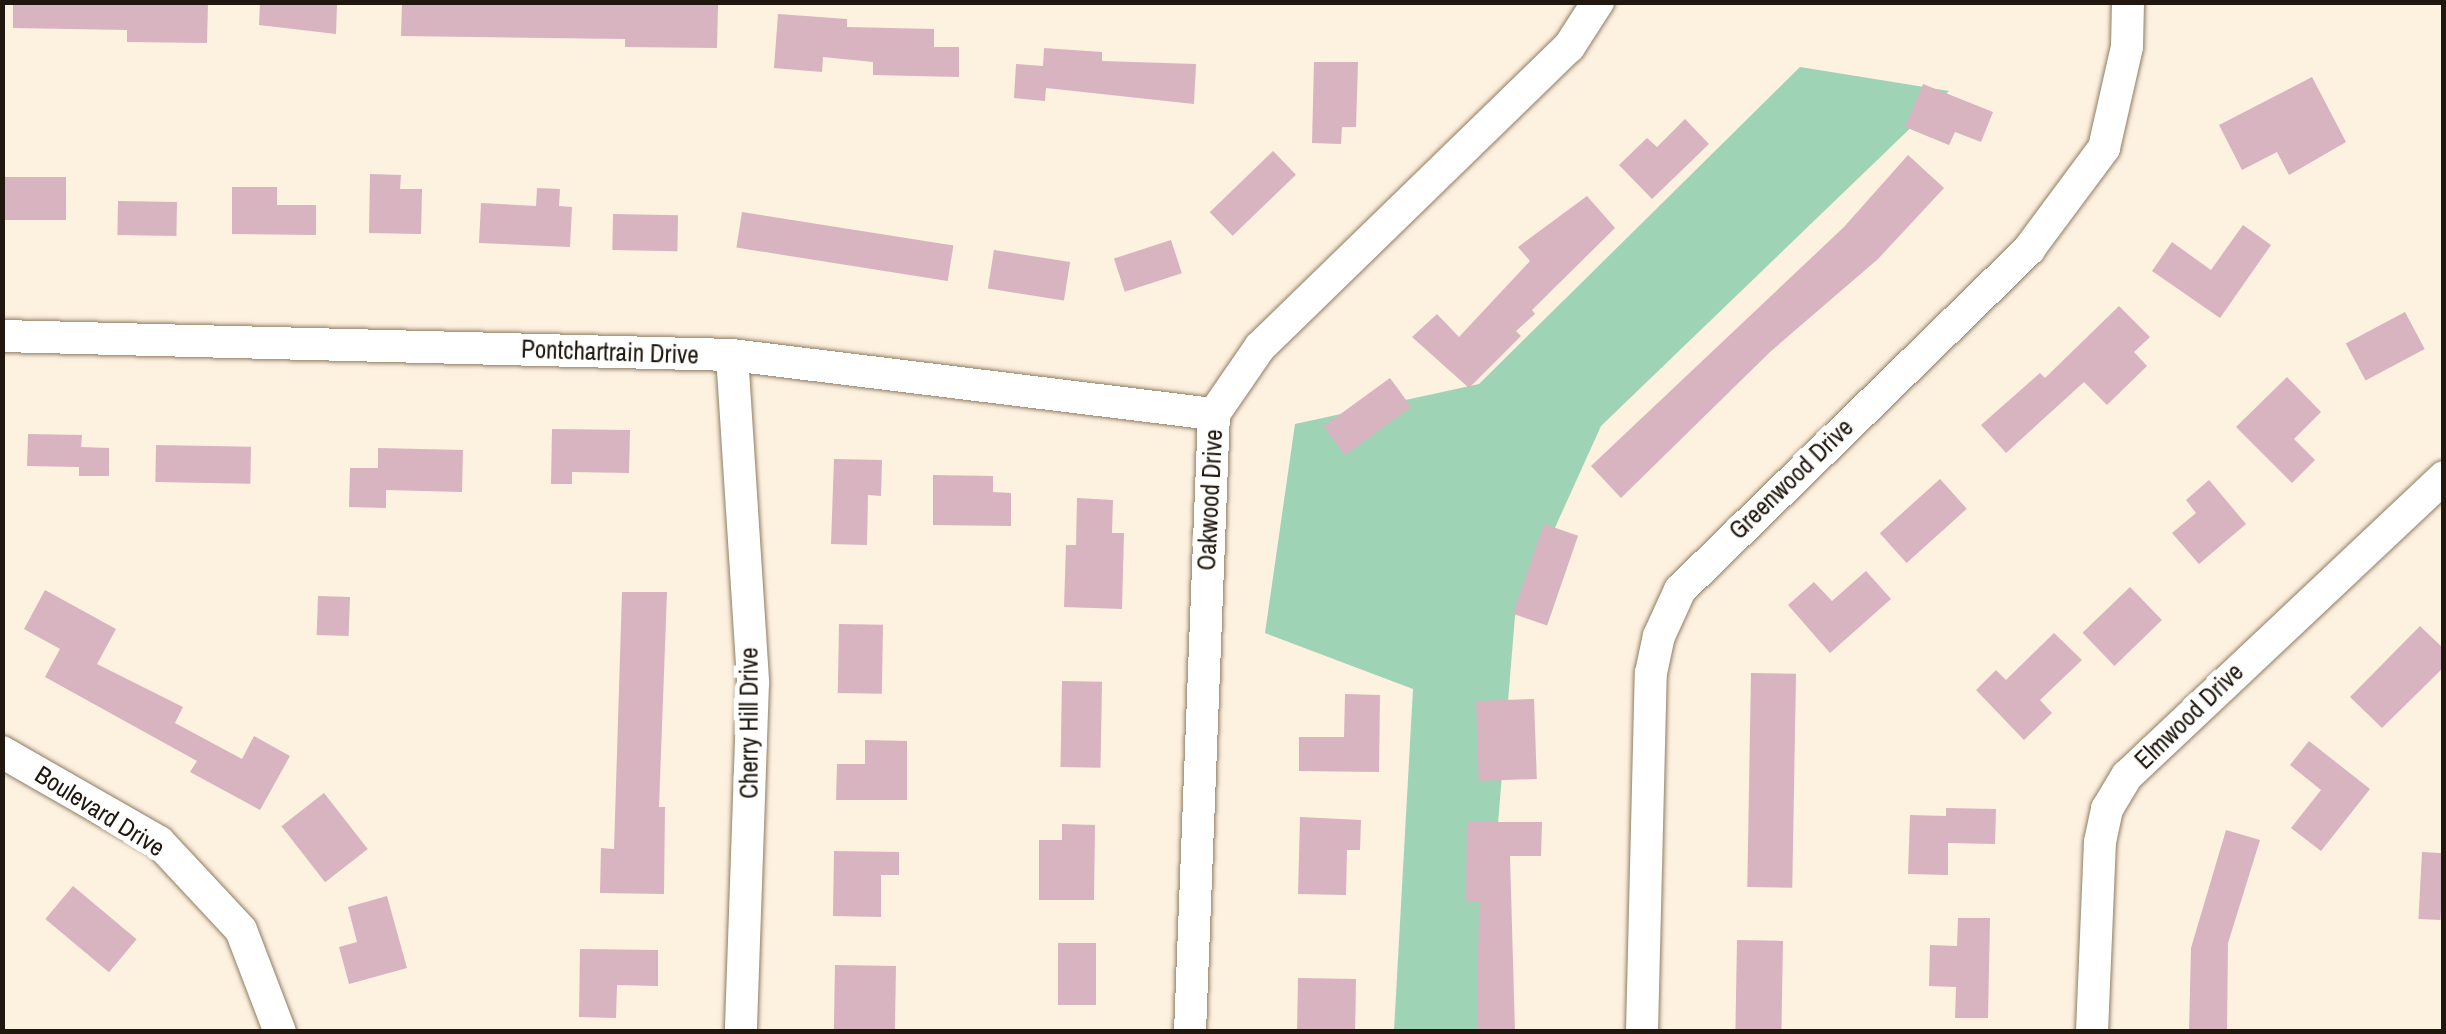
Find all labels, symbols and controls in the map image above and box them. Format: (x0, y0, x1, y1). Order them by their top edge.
street label: Pontchartrain Drive (521, 334, 699, 370)
street label: Greenwood Drive (1723, 412, 1859, 546)
street label: Oakwood Drive (1191, 429, 1229, 571)
street label: Cherry Hill Drive (734, 647, 764, 799)
street label: Elmwood Drive (2129, 657, 2249, 775)
street label: Boulevard Drive (30, 759, 170, 863)

